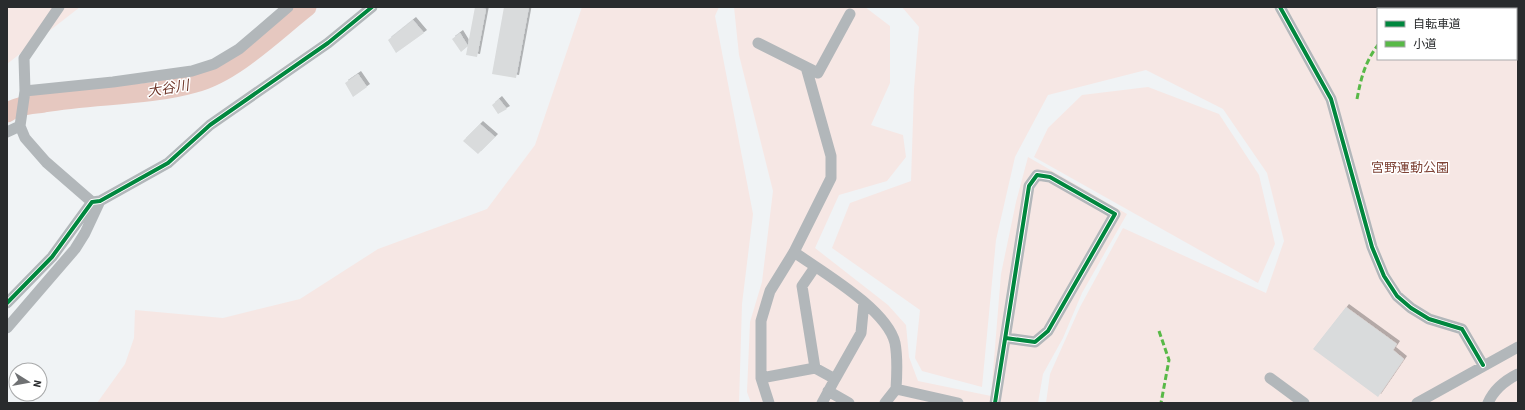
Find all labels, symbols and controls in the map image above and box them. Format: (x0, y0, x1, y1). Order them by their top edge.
legend (1377, 8, 1517, 60)
text: 自転車道 (1413, 16, 1461, 33)
text: 小道 (1413, 36, 1437, 53)
water label: 大谷川 (146, 76, 192, 102)
park label: 宮野運動公園 (1371, 159, 1449, 177)
north arrow (8, 362, 48, 402)
text: N (29, 379, 45, 389)

